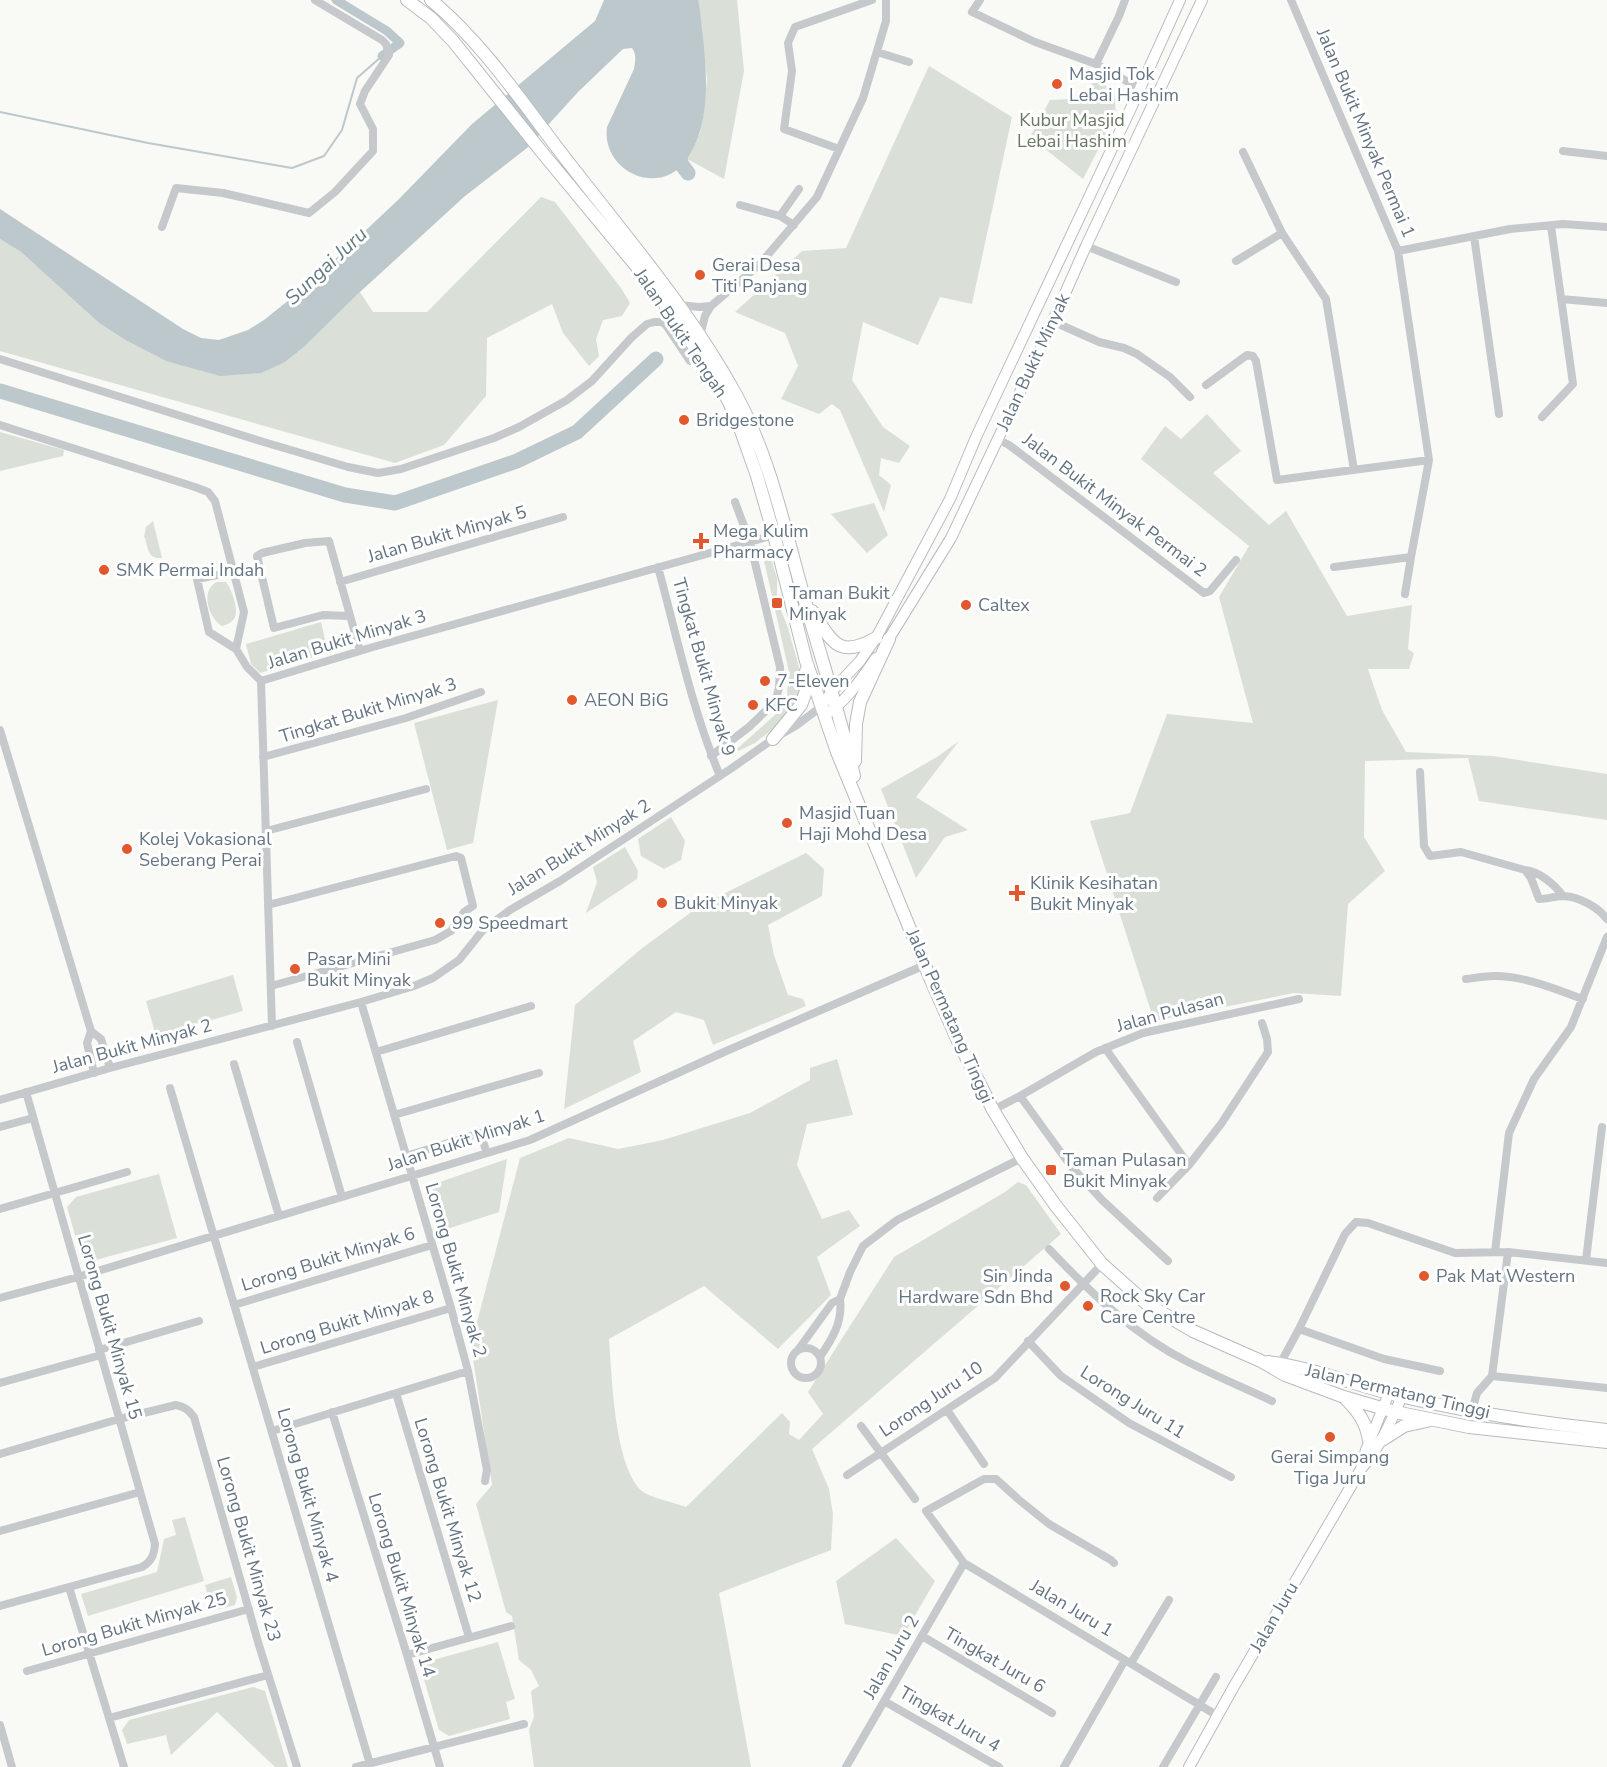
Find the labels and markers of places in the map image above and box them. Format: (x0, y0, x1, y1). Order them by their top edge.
place label: Masjid Tok Lebai Hashim (1069, 62, 1179, 107)
marker: Masjid Tok Lebai Hashim (1050, 77, 1064, 91)
place label: Gerai Desa Titi Panjang (712, 253, 807, 298)
marker: Gerai Desa Titi Panjang (693, 268, 707, 282)
place label: Bridgestone (696, 408, 794, 432)
marker: Bridgestone (677, 413, 691, 427)
place label: Mega Kulim Pharmacy (713, 519, 809, 564)
marker: Mega Kulim Pharmacy (694, 534, 708, 548)
place label: SMK Permai Indah (116, 558, 264, 582)
marker: SMK Permai Indah (97, 563, 111, 577)
place label: Taman Bukit Minyak (789, 581, 890, 626)
place label: Caltex (978, 593, 1030, 617)
marker: Taman Bukit Minyak (770, 596, 784, 610)
marker: Caltex (959, 598, 973, 612)
place label: 7-Eleven (777, 669, 850, 693)
marker: 7-Eleven (758, 674, 772, 688)
place label: AEON BiG (584, 688, 669, 712)
marker: AEON BiG (565, 693, 579, 707)
place label: KFC (765, 693, 798, 717)
marker: KFC (746, 698, 760, 712)
place label: Masjid Tuan Haji Mohd Desa (799, 801, 927, 846)
marker: Masjid Tuan Haji Mohd Desa (780, 816, 794, 830)
place label: Kolej Vokasional Seberang Perai (139, 827, 272, 872)
marker: Kolej Vokasional Seberang Perai (120, 842, 134, 856)
place label: Klinik Kesihatan Bukit Minyak (1030, 871, 1158, 916)
marker: Klinik Kesihatan Bukit Minyak (1008, 884, 1026, 902)
place label: Bukit Minyak (674, 891, 779, 915)
marker: Bukit Minyak (655, 896, 669, 910)
place label: 99 Speedmart (452, 911, 568, 935)
marker: 99 Speedmart (433, 916, 447, 930)
place label: Pasar Mini Bukit Minyak (307, 947, 412, 992)
marker: Pasar Mini Bukit Minyak (288, 962, 302, 976)
place label: Taman Pulasan Bukit Minyak (1063, 1148, 1186, 1193)
marker: Taman Pulasan Bukit Minyak (1044, 1163, 1058, 1177)
place label: Sin Jinda Hardware Sdn Bhd (899, 1264, 1053, 1309)
place label: Pak Mat Western (1436, 1264, 1575, 1288)
marker: Pak Mat Western (1417, 1269, 1431, 1283)
marker: Sin Jinda Hardware Sdn Bhd (1058, 1279, 1072, 1293)
place label: Rock Sky Car Care Centre (1100, 1284, 1206, 1329)
marker: Rock Sky Car Care Centre (1081, 1299, 1095, 1313)
marker: Gerai Simpang Tiga Juru (1323, 1430, 1337, 1444)
place label: Gerai Simpang Tiga Juru (1271, 1445, 1389, 1490)

